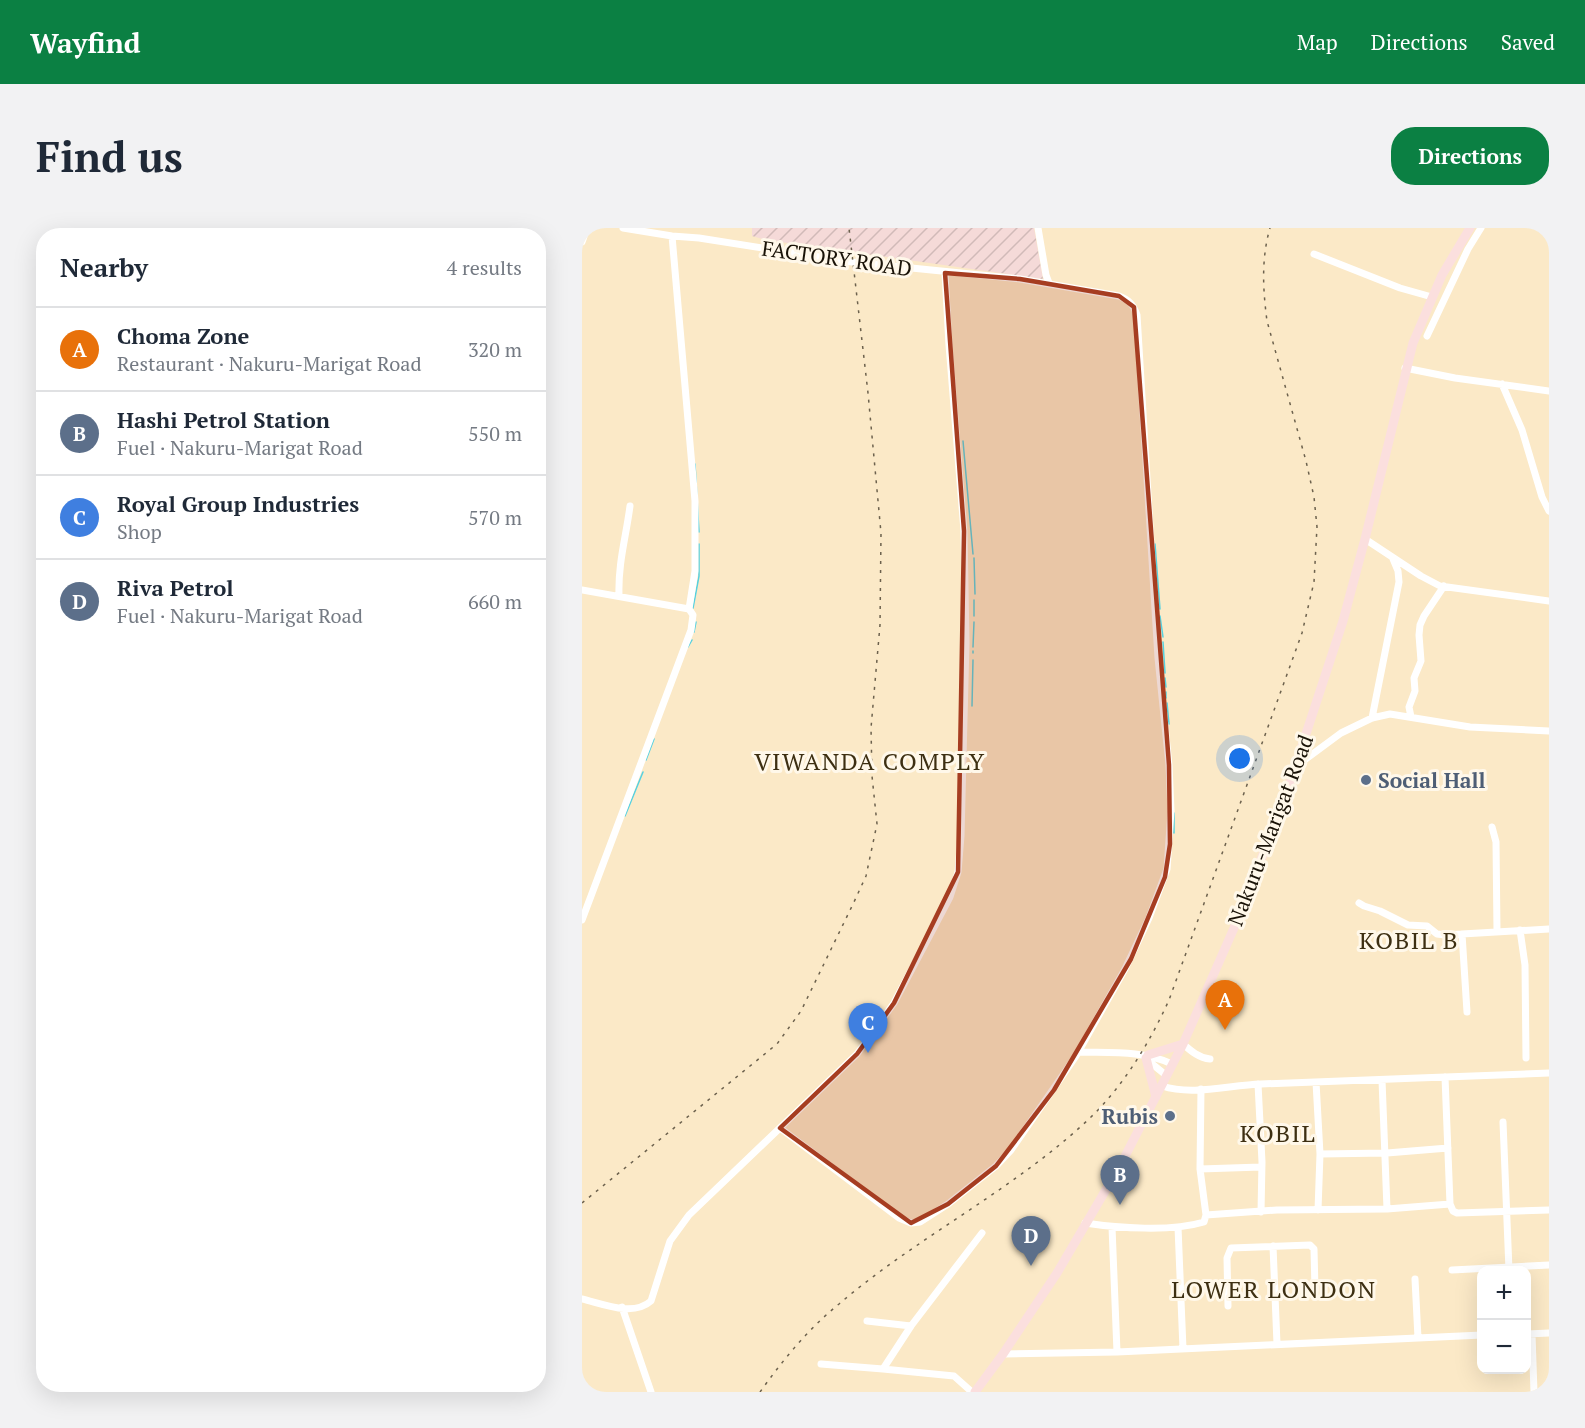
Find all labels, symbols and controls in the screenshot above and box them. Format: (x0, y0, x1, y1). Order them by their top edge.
text: Wayfind (30, 24, 141, 61)
text: Map (1297, 28, 1338, 56)
text: Directions (1371, 28, 1468, 56)
text: Saved (1501, 28, 1555, 56)
button: Directions (1391, 127, 1549, 185)
text: Find us (36, 128, 183, 184)
street label: FACTORY ROAD (760, 234, 914, 282)
text: Nearby (60, 250, 148, 284)
text: 4 results (447, 254, 522, 281)
text: Choma Zone (117, 321, 249, 350)
text: A (72, 336, 87, 363)
text: 320 m (468, 336, 522, 363)
text: Restaurant · Nakuru-Marigat Road (117, 350, 422, 377)
text: Hashi Petrol Station (117, 405, 330, 434)
text: B (73, 420, 86, 447)
text: 550 m (468, 420, 522, 447)
text: Fuel · Nakuru-Marigat Road (117, 434, 363, 461)
text: Royal Group Industries (117, 489, 359, 518)
text: C (73, 504, 86, 531)
text: 570 m (468, 504, 522, 531)
text: Shop (117, 518, 162, 545)
text: Riva Petrol (117, 573, 234, 602)
text: D (72, 588, 87, 615)
text: 660 m (468, 588, 522, 615)
text: Fuel · Nakuru-Marigat Road (117, 602, 363, 629)
street label: Nakuru-Marigat Road (1221, 730, 1319, 930)
your location (1225, 744, 1254, 773)
district label: VIWANDA COMPLY (754, 745, 986, 777)
place label: Social Hall (1378, 766, 1485, 794)
marker: Social Hall (1359, 773, 1373, 787)
district label: KOBIL B (1359, 924, 1459, 956)
pin: A (1206, 980, 1244, 1030)
pin: C (848, 1004, 888, 1053)
place label: Rubis (1101, 1102, 1158, 1130)
marker: Rubis (1163, 1109, 1177, 1123)
district label: KOBIL (1240, 1117, 1316, 1149)
pin: B (1100, 1156, 1140, 1205)
pin: D (1012, 1216, 1050, 1266)
map controls (1477, 1266, 1531, 1374)
button: + (1477, 1266, 1531, 1320)
district label: LOWER LONDON (1171, 1273, 1377, 1305)
button: − (1477, 1320, 1531, 1374)

